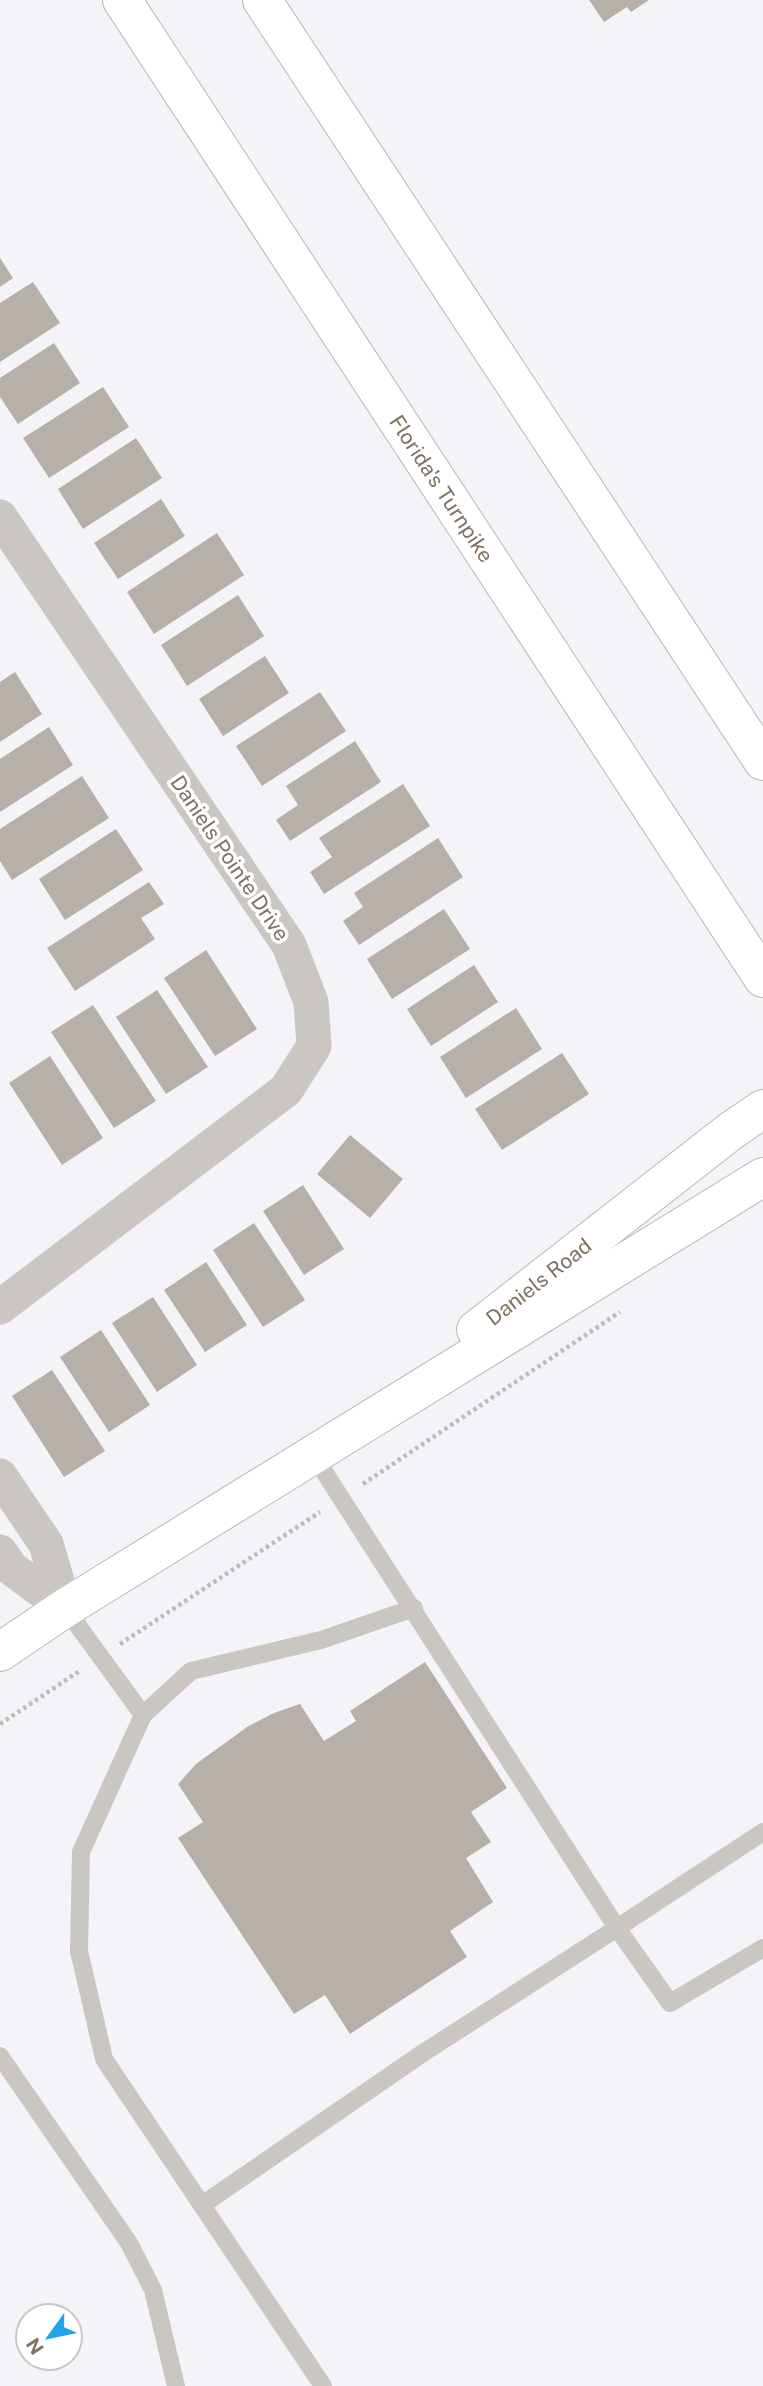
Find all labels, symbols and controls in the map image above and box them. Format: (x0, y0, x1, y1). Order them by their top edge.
street label: Florida's Turnpike (385, 410, 499, 567)
street label: Daniels Pointe Drive (165, 771, 295, 945)
street label: Daniels Road (481, 1232, 596, 1330)
north arrow (14, 2302, 84, 2372)
text: N (21, 2334, 48, 2358)

